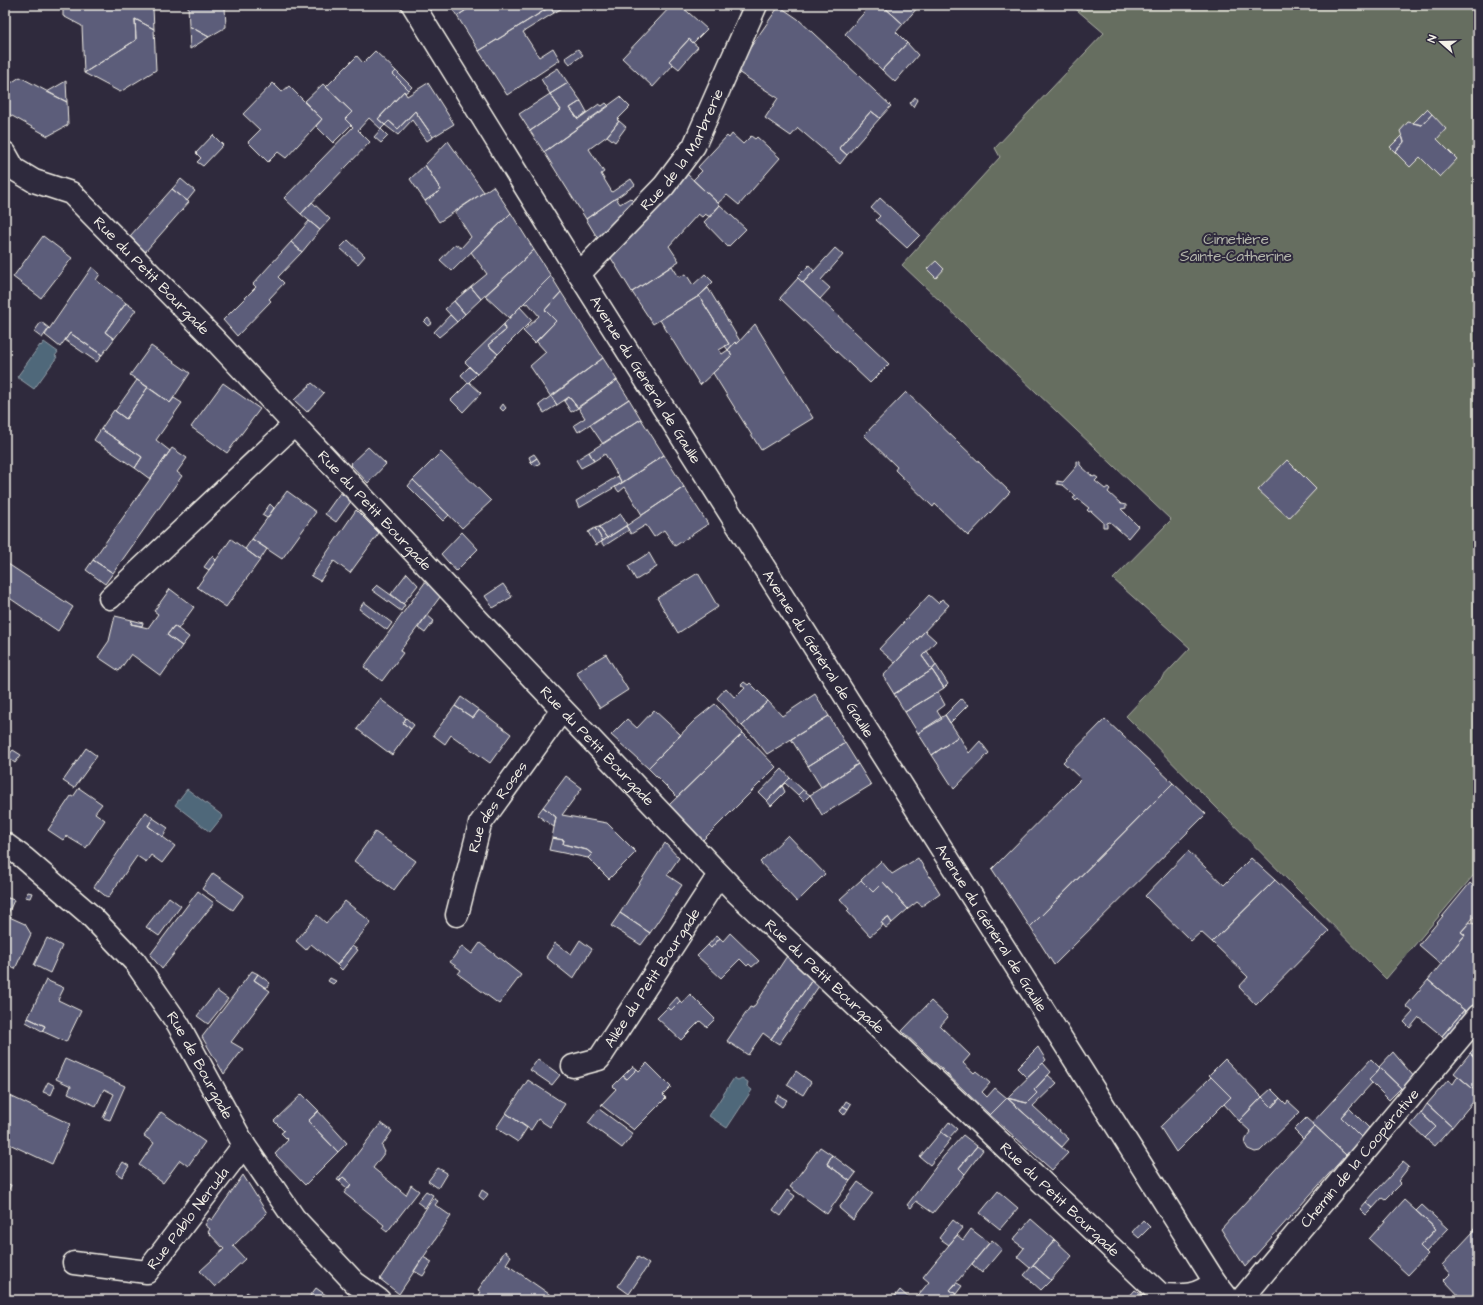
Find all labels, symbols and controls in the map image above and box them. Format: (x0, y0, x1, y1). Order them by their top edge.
north arrow (1421, 22, 1461, 62)
text: N (1424, 33, 1440, 45)
street label: Rue de la Marbrerie (636, 85, 729, 216)
street label: Rue du Petit Bourgade (89, 212, 214, 340)
park label: Cimetière Sainte-Catherine (1180, 229, 1292, 267)
street label: Avenue du Général de Gaulle (584, 292, 706, 468)
street label: Rue du Petit Bourgade (313, 446, 436, 576)
street label: Avenue du Général de Gaulle (757, 566, 879, 742)
street label: Rue du Petit Bourgade (535, 682, 659, 811)
street label: Rue des Roses (463, 757, 533, 855)
street label: Avenue du Général de Gaulle (930, 840, 1052, 1016)
street label: Allée du Petit Bourgade (599, 904, 706, 1052)
street label: Rue du Petit Bourgade (760, 915, 889, 1039)
street label: Rue de Bourgade (161, 1007, 238, 1123)
street label: Chemin de la Coopérative (1296, 1084, 1424, 1232)
street label: Rue du Petit Bourgade (995, 1138, 1124, 1262)
street label: Rue Pablo Neruda (142, 1163, 234, 1274)

